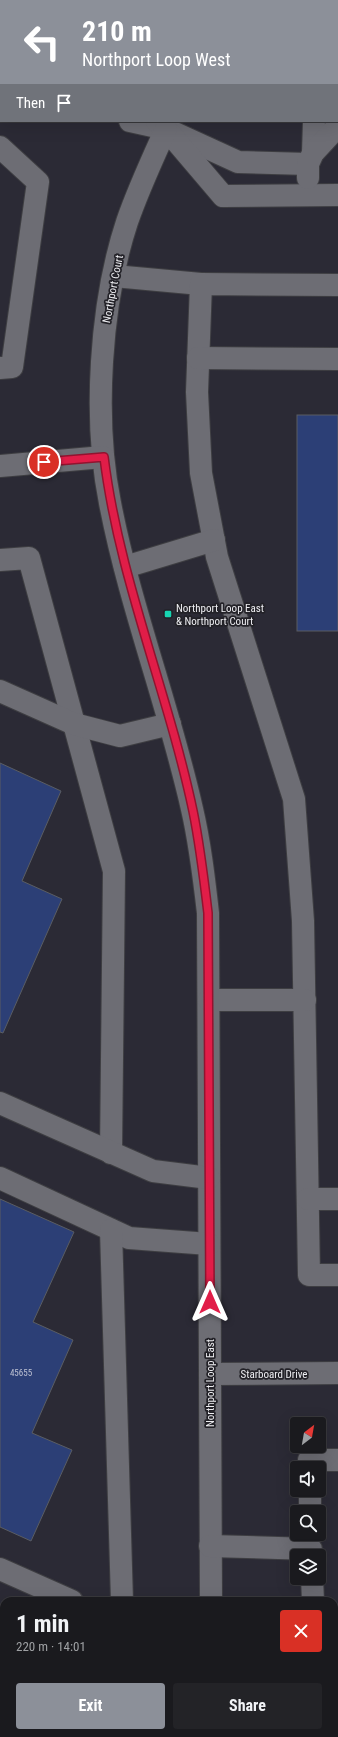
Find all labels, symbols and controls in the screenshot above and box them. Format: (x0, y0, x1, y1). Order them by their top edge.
text: 210 m (82, 15, 152, 48)
icon: left (16, 16, 68, 68)
text: Northport Loop West (82, 49, 230, 70)
icon: arrive (53, 92, 75, 114)
text: Then (16, 94, 45, 112)
street label: Northport Court (100, 254, 126, 324)
pin (27, 445, 61, 479)
icon: arrive (33, 451, 55, 473)
place label: Northport Loop East & Northport Court (176, 602, 264, 628)
marker: Northport Loop East & Northport Court (163, 609, 173, 619)
position arrow (189, 1281, 231, 1323)
street label: Northport Loop East (204, 1339, 217, 1427)
house number: 45655 (10, 1368, 33, 1378)
street label: Starboard Drive (241, 1368, 307, 1381)
north arrow (290, 1417, 326, 1453)
map controls (290, 1417, 326, 1585)
button: sound (290, 1461, 326, 1497)
button: search (290, 1505, 326, 1541)
button: layers (290, 1549, 326, 1585)
text: 1 min (16, 1610, 69, 1638)
button: close (280, 1610, 322, 1652)
text: 220 m · 14:01 (16, 1639, 86, 1654)
button: Exit (16, 1683, 165, 1729)
button: Share (173, 1683, 322, 1729)

